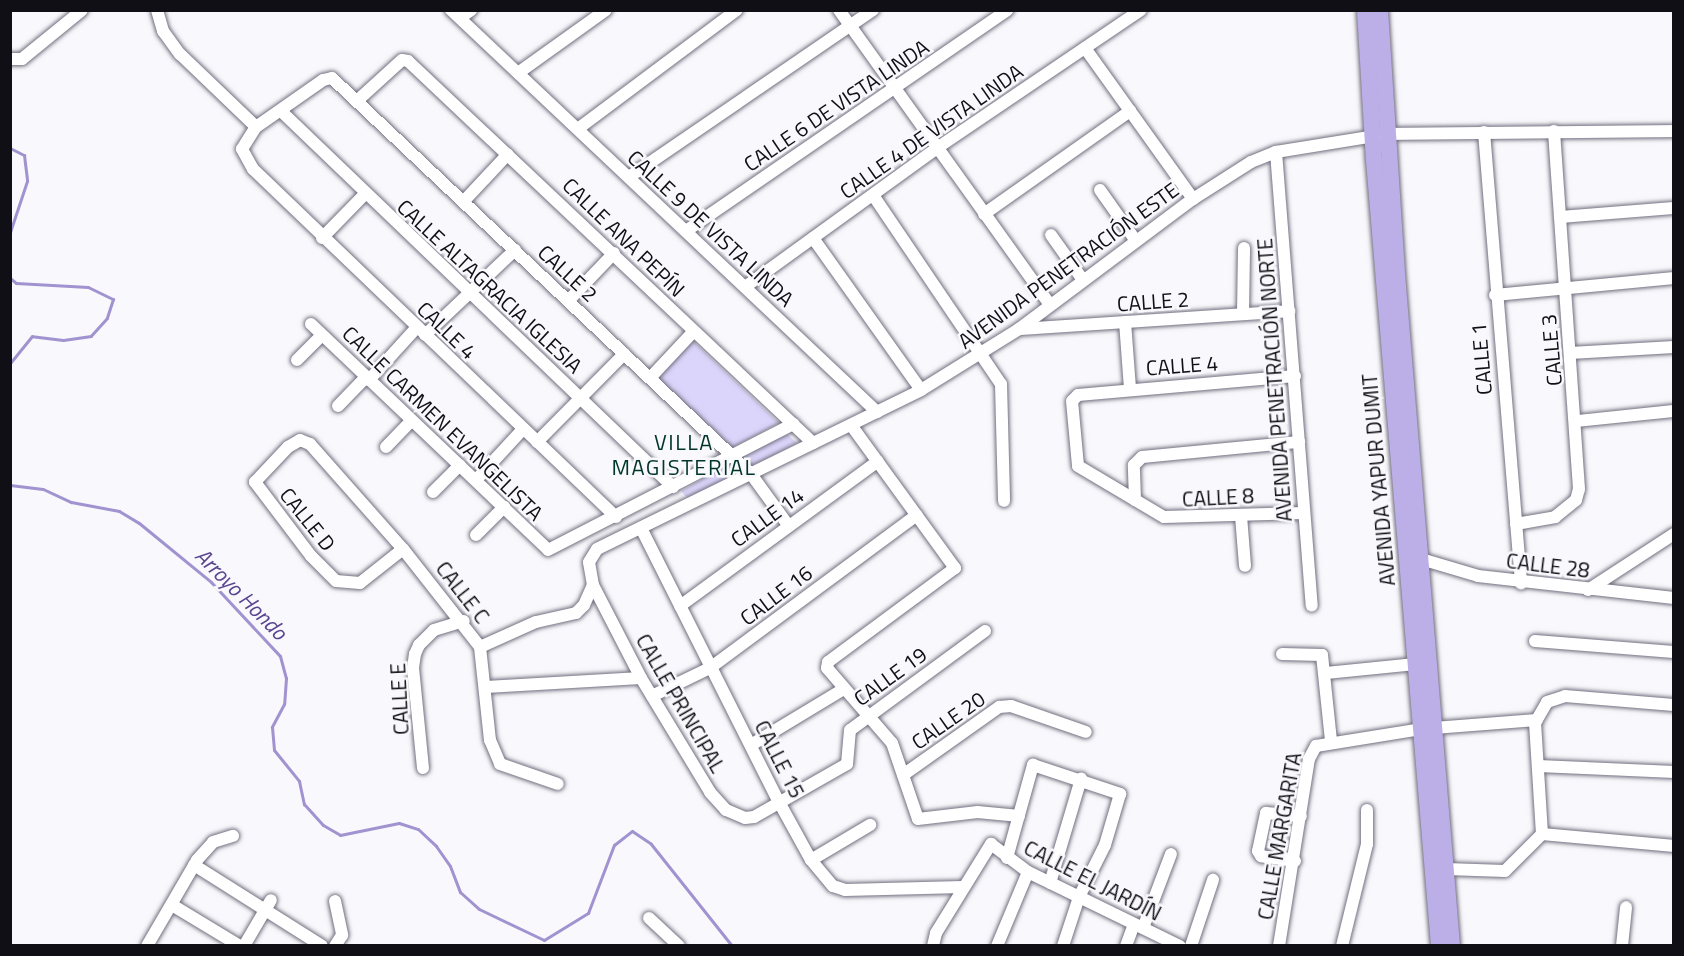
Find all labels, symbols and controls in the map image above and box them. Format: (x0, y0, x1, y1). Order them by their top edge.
street label: CALLE 6 DE VISTA LINDA (739, 34, 933, 176)
street label: CALLE 4 DE VISTA LINDA (835, 58, 1027, 204)
street label: CALLE 9 DE VISTA LINDA (623, 145, 799, 311)
street label: CALLE ANA PEPÍN (558, 172, 690, 302)
street label: AVENIDA PENETRACIÓN ESTE (953, 177, 1183, 353)
street label: CALLE ALTAGRACIA IGLESIA (392, 194, 588, 378)
street label: AVENIDA PENETRACIÓN NORTE (1252, 237, 1296, 523)
street label: CALLE 2 (533, 239, 603, 307)
street label: CALLE 2 (1116, 286, 1190, 316)
street label: CALLE 4 (412, 296, 482, 364)
street label: CALLE 3 (1535, 313, 1567, 387)
street label: CALLE CARMEN EVANGELISTA (338, 321, 548, 525)
street label: CALLE 1 (1465, 322, 1497, 396)
street label: CALLE 4 (1145, 350, 1219, 380)
street label: AVENIDA YAPUR DUMIT (1356, 373, 1400, 587)
district label: VILLA MAGISTERIAL (611, 429, 757, 481)
street label: CALLE D (275, 482, 341, 556)
street label: CALLE 14 (726, 482, 808, 552)
street label: CALLE 8 (1181, 483, 1255, 511)
water label: Arroyo Hondo (190, 543, 292, 645)
street label: CALLE 28 (1505, 547, 1591, 583)
street label: CALLE C (431, 556, 495, 628)
street label: CALLE 16 (735, 560, 817, 630)
street label: CALLE PRINCIPAL (631, 629, 731, 777)
street label: CALLE 19 (849, 641, 931, 711)
street label: CALLE E (385, 662, 413, 736)
street label: CALLE 20 (906, 686, 990, 754)
street label: CALLE 15 (750, 716, 810, 802)
street label: CALLE MARGARITA (1252, 750, 1306, 922)
street label: CALLE EL JARDÍN (1020, 834, 1166, 926)

